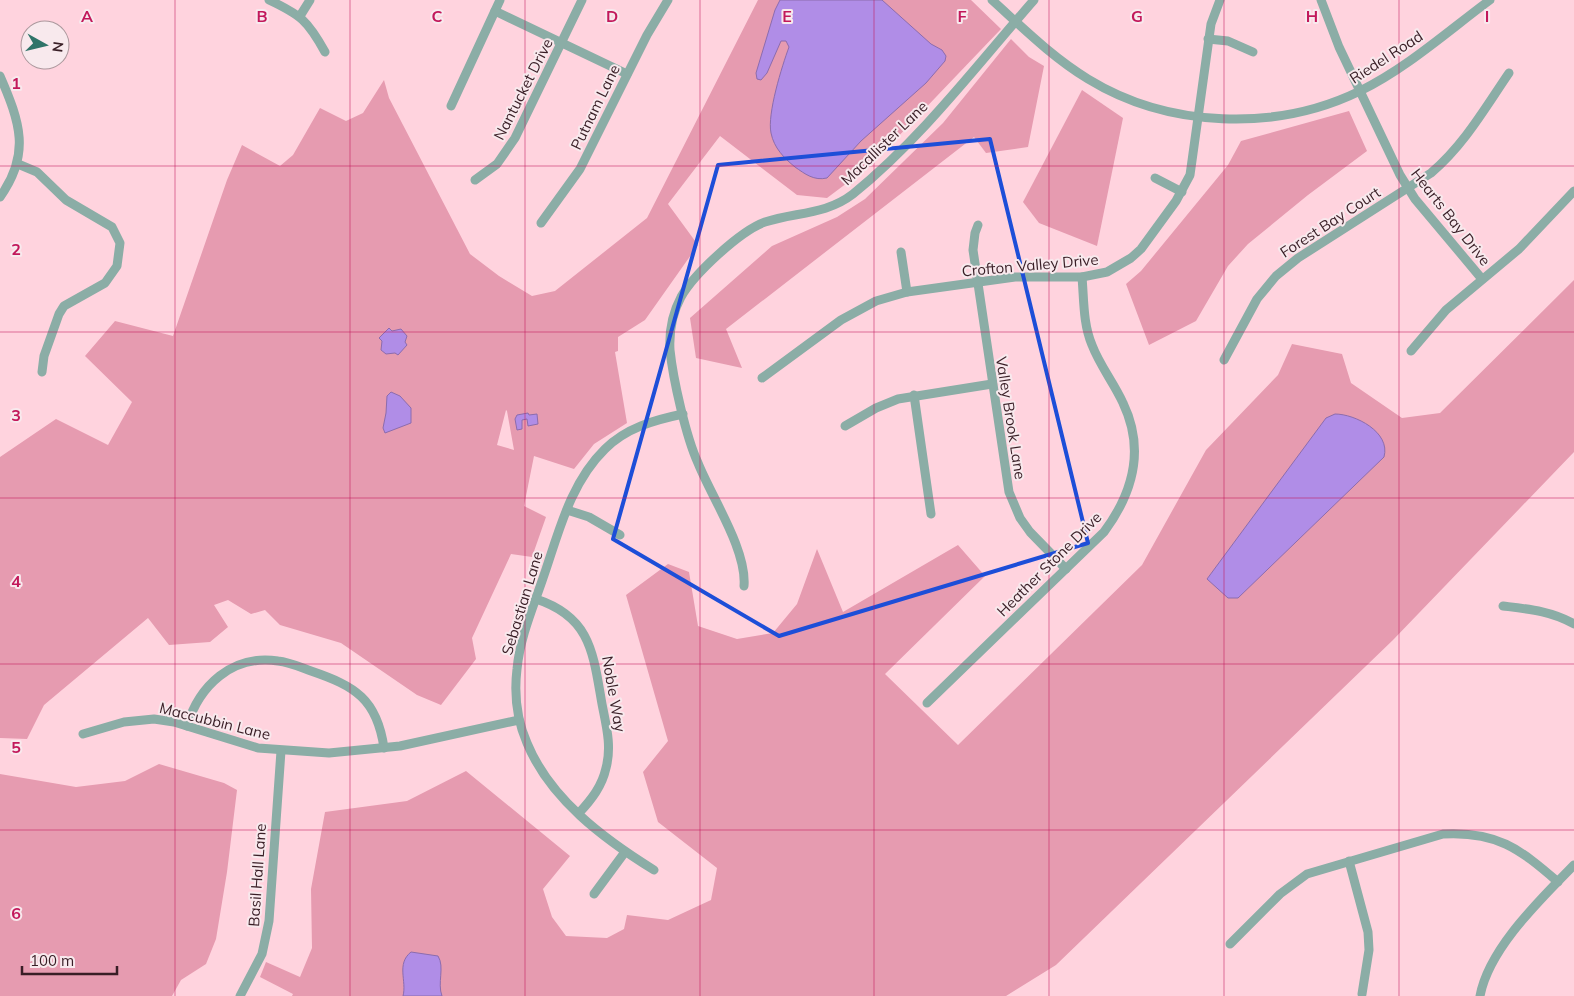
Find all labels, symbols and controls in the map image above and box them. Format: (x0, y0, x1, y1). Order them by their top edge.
text: A (81, 6, 93, 26)
text: B (256, 6, 268, 26)
text: C (432, 6, 443, 26)
text: D (606, 6, 618, 26)
text: E (782, 6, 792, 26)
text: F (957, 6, 967, 26)
text: G (1131, 6, 1143, 26)
text: H (1306, 6, 1318, 26)
text: I (1485, 6, 1489, 26)
north arrow (20, 20, 70, 70)
street label: Riedel Road (1346, 26, 1426, 88)
street label: Nantucket Drive (489, 35, 557, 143)
text: N (48, 40, 68, 53)
street label: Putnam Lane (566, 61, 624, 153)
text: 1 (11, 73, 21, 93)
street label: Macallister Lane (837, 97, 931, 189)
street label: Hearts Bay Drive (1407, 165, 1495, 269)
street label: Forest Bay Court (1276, 182, 1384, 262)
text: 2 (11, 239, 21, 259)
street label: Crofton Valley Drive (961, 250, 1099, 280)
street label: Valley Brook Lane (992, 355, 1030, 481)
text: 3 (11, 405, 21, 425)
street label: Heather Stone Drive (993, 508, 1105, 620)
street label: Sebastian Lane (497, 549, 547, 657)
text: 4 (11, 571, 21, 591)
street label: Noble Way (598, 654, 630, 734)
street label: Maccubbin Lane (158, 698, 272, 744)
text: 5 (11, 737, 21, 757)
street label: Basil Hall Lane (244, 823, 270, 927)
text: 6 (11, 903, 21, 923)
scale bar (22, 944, 118, 976)
text: 100 m (30, 951, 74, 970)

